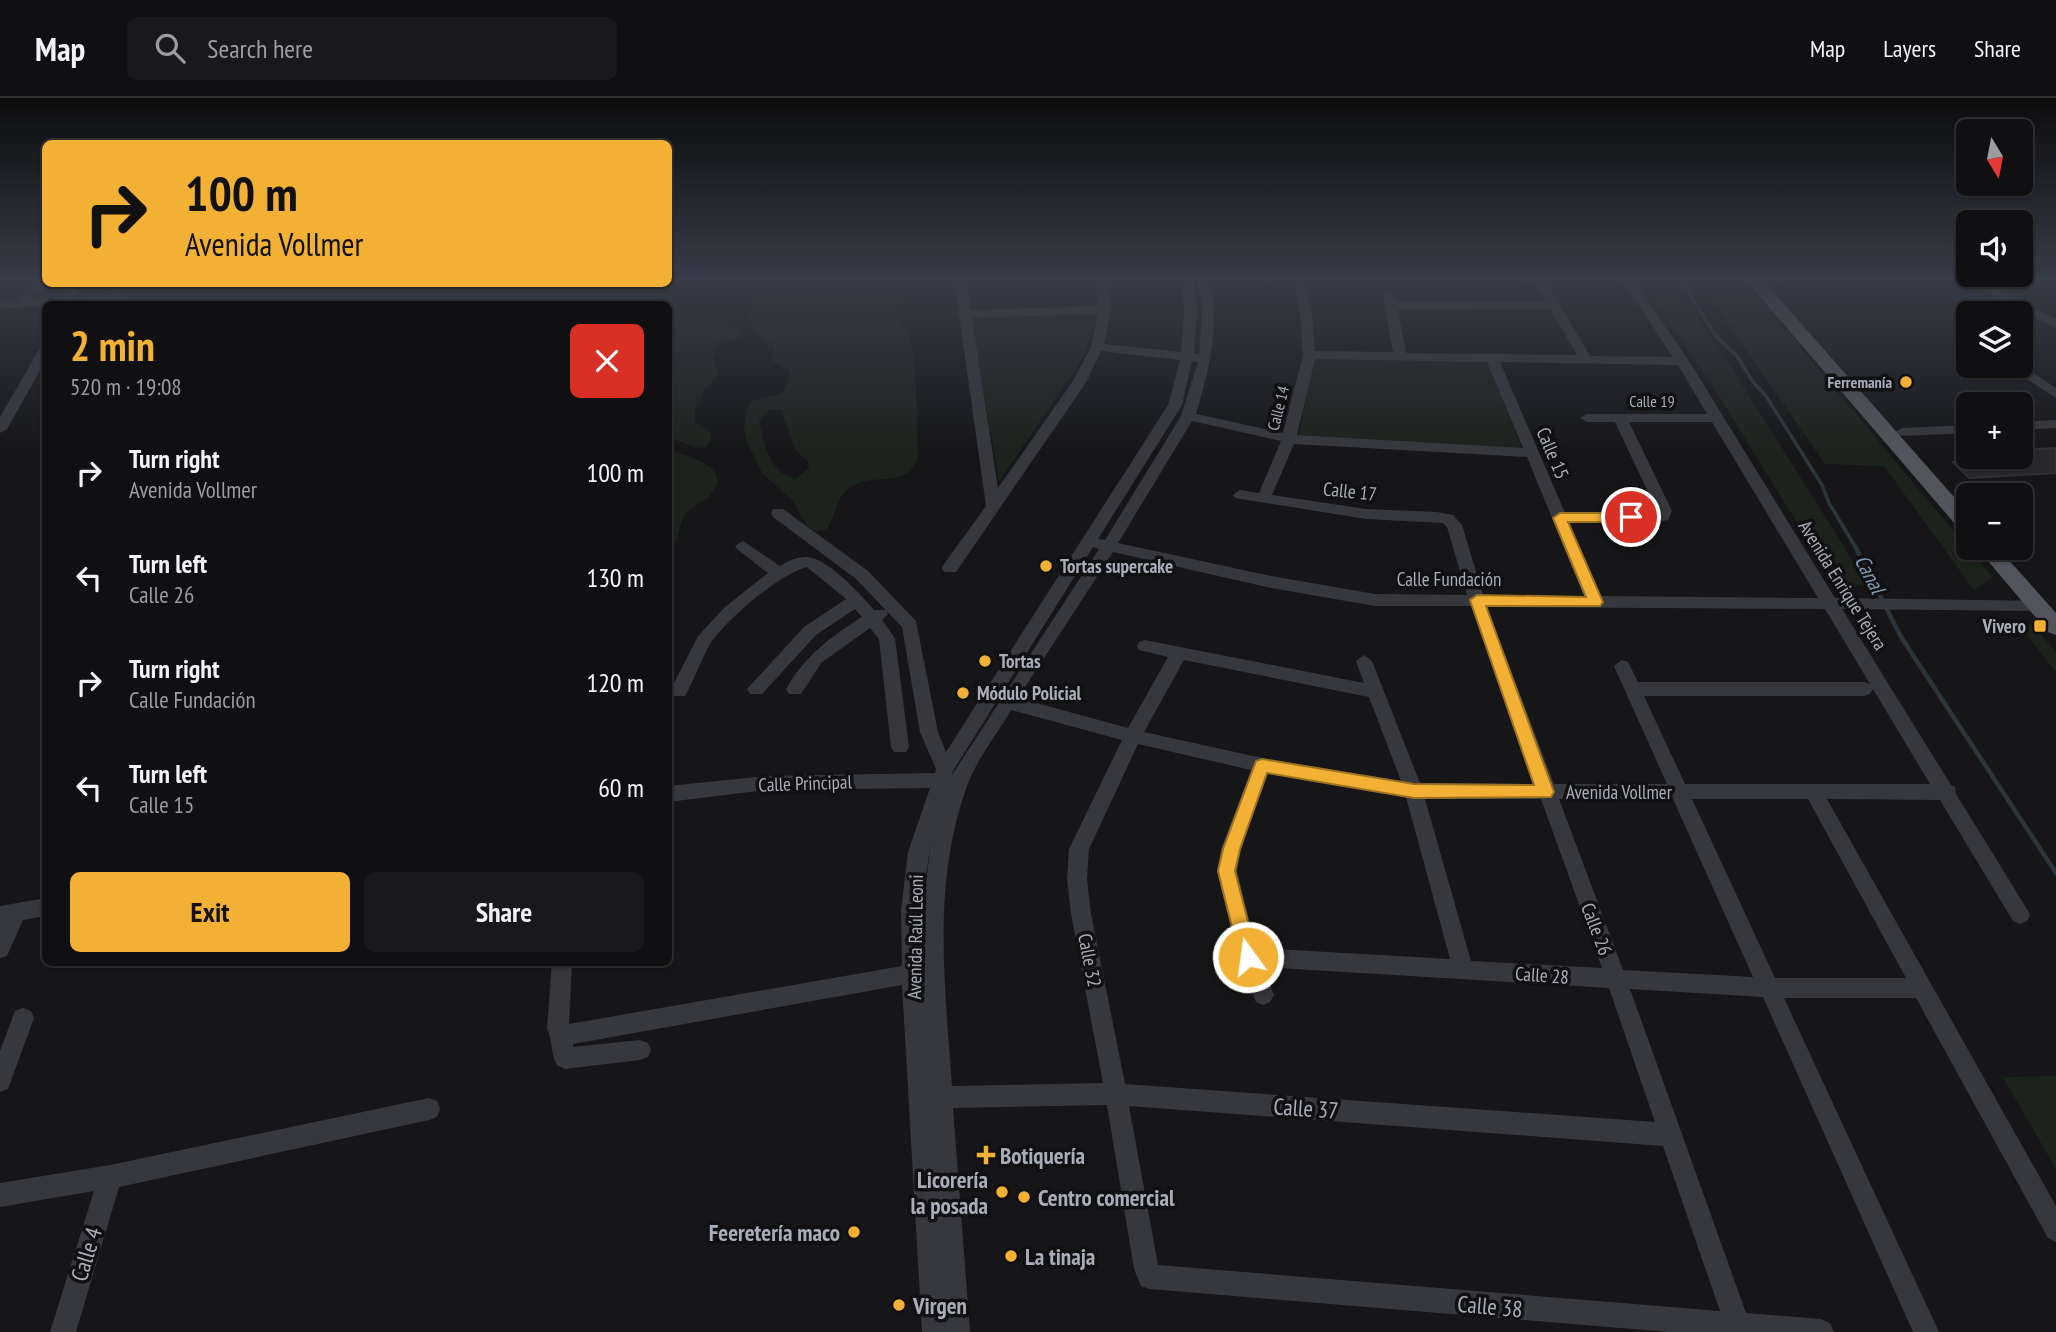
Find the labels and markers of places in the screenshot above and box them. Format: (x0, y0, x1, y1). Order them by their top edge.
place label: Ferremanía (1828, 372, 1892, 392)
marker: Ferremanía (1898, 374, 1914, 390)
pin (1601, 487, 1661, 547)
place label: Tortas supercake (1060, 554, 1173, 578)
marker: Tortas supercake (1038, 558, 1054, 574)
place label: Vivero (1982, 614, 2026, 638)
marker: Vivero (2032, 618, 2048, 634)
place label: Tortas (999, 649, 1041, 673)
marker: Tortas (977, 653, 993, 669)
place label: Módulo Policial (977, 681, 1082, 705)
marker: Módulo Policial (955, 685, 971, 701)
place label: Botiquería (1000, 1141, 1085, 1170)
marker: Botiquería (978, 1147, 994, 1163)
place label: Licorería la posada (910, 1165, 988, 1220)
place label: Centro comercial (1038, 1183, 1175, 1212)
marker: Licorería la posada (994, 1184, 1010, 1200)
marker: Centro comercial (1016, 1189, 1032, 1205)
place label: Feeretería maco (709, 1218, 840, 1247)
marker: Feeretería maco (846, 1224, 862, 1240)
place label: La tinaja (1025, 1242, 1095, 1271)
marker: La tinaja (1003, 1248, 1019, 1264)
place label: Virgen (912, 1291, 967, 1320)
marker: Virgen (891, 1297, 907, 1313)

